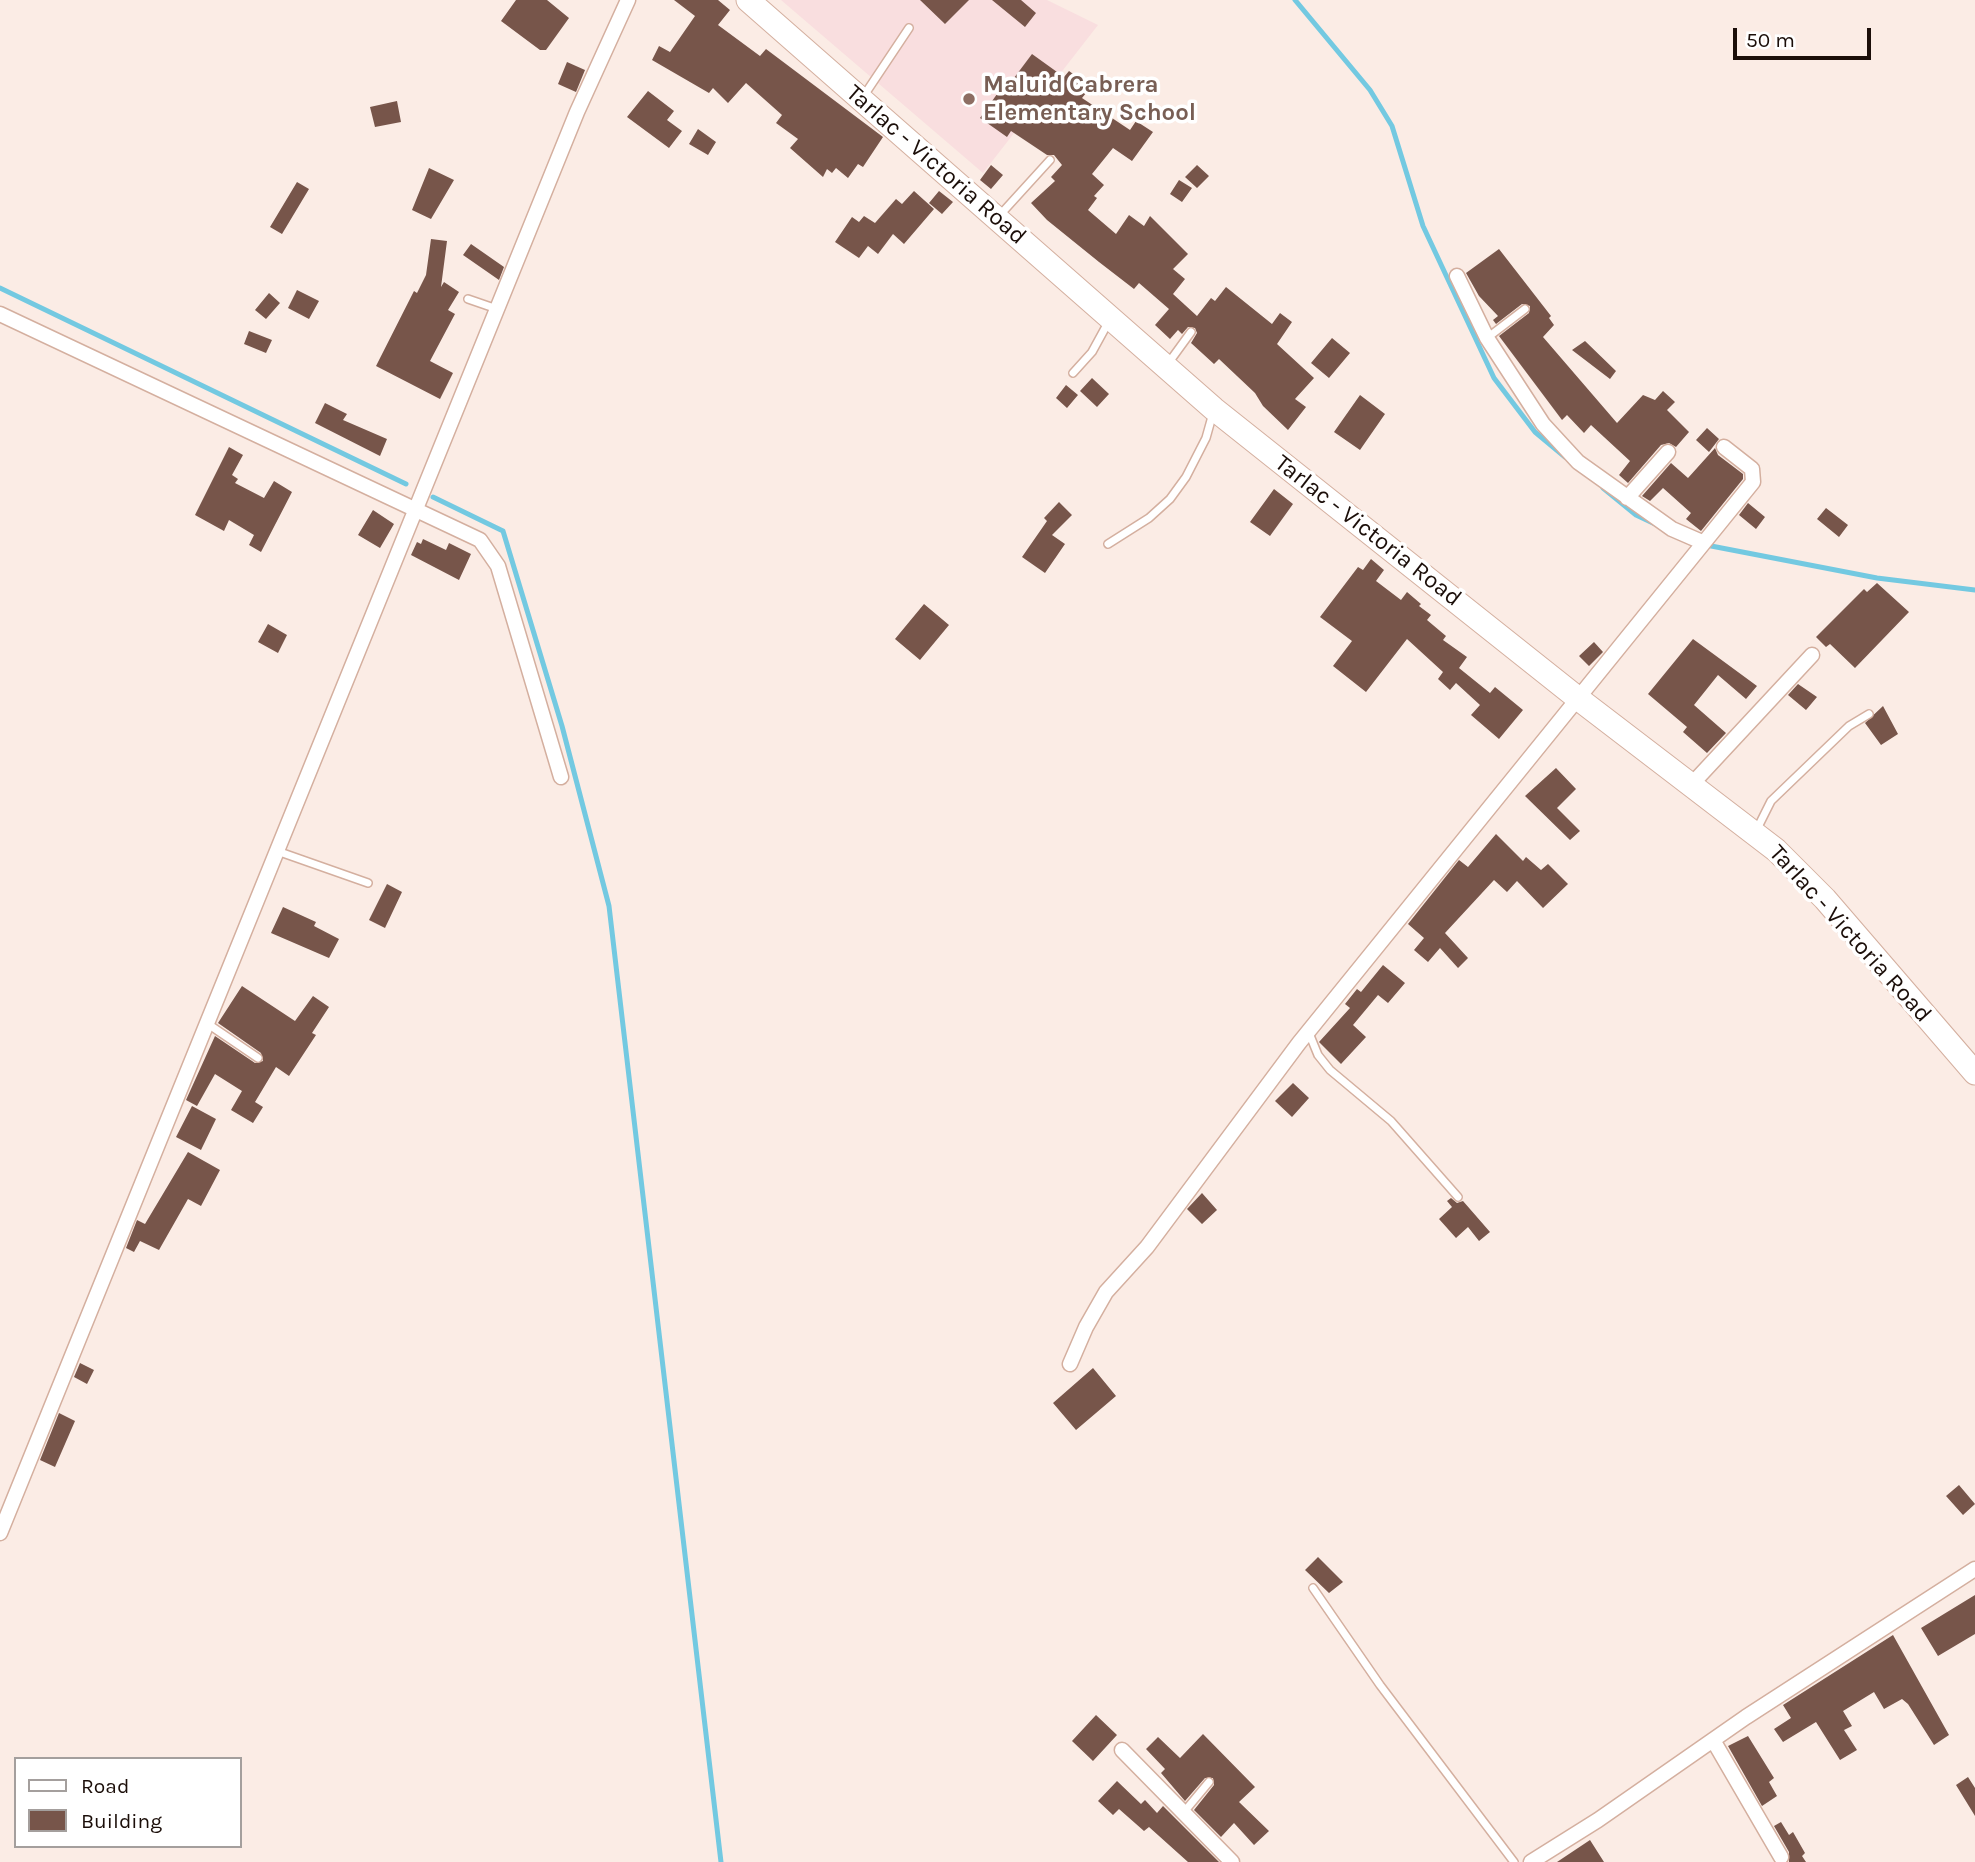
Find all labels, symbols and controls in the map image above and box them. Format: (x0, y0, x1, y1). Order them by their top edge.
scale bar (1737, 14, 1875, 58)
text: 50 m (1746, 28, 1795, 52)
place label: Maluid Cabrera Elementary School (983, 71, 1196, 127)
street label: Tarlac - Victoria Road (840, 79, 1032, 251)
marker: Maluid Cabrera Elementary School (961, 91, 977, 107)
street label: Tarlac - Victoria Road (1269, 449, 1467, 613)
street label: Tarlac - Victoria Road (1763, 839, 1937, 1029)
legend (14, 1757, 242, 1848)
text: Road (81, 1774, 129, 1798)
text: Building (81, 1809, 162, 1833)

